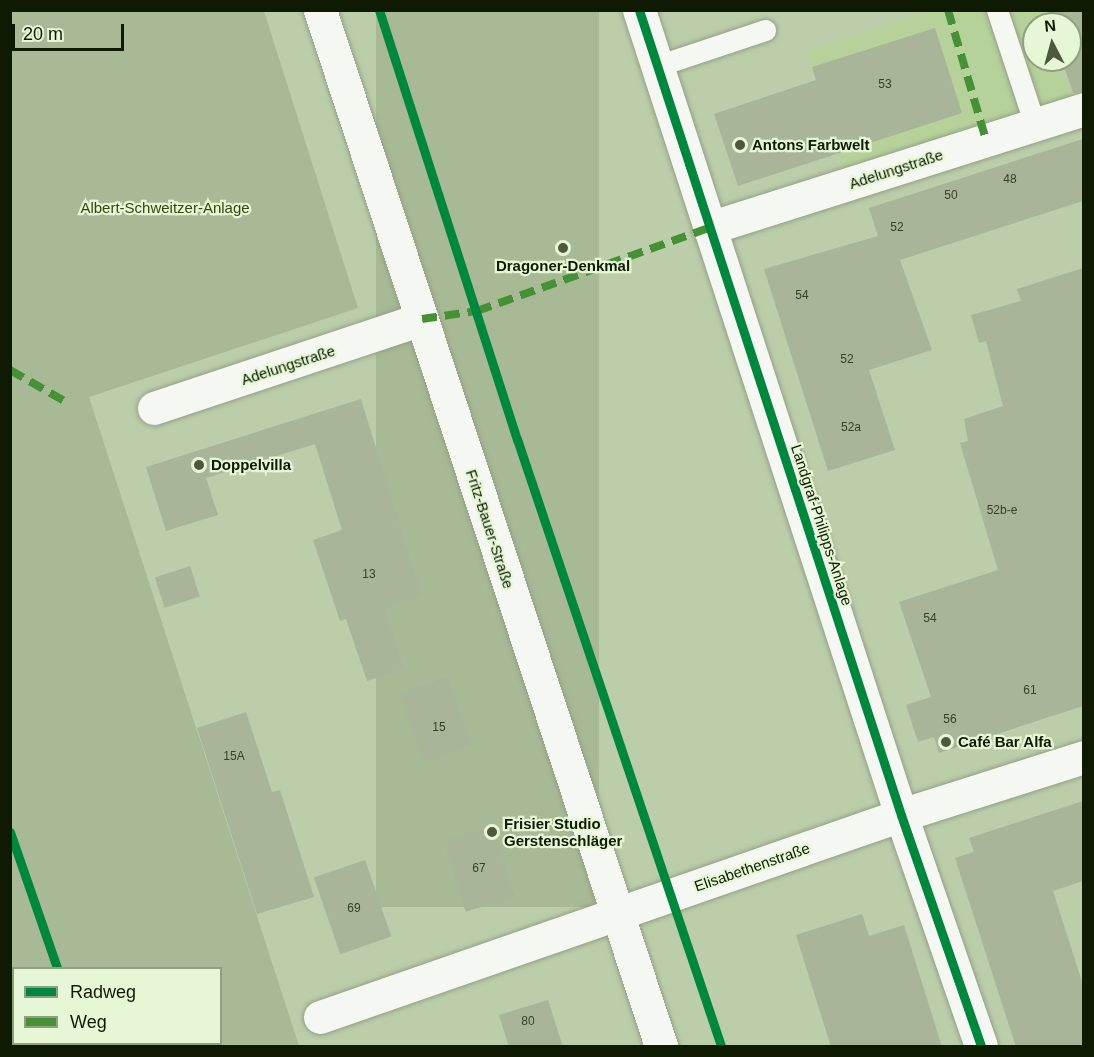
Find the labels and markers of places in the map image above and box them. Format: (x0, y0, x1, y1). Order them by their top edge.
place label: Antons Farbwelt (752, 136, 870, 154)
marker: Antons Farbwelt (733, 138, 747, 152)
marker: Dragoner-Denkmal (556, 241, 570, 255)
place label: Dragoner-Denkmal (496, 257, 630, 275)
place label: Doppelvilla (211, 456, 291, 474)
marker: Doppelvilla (192, 458, 206, 472)
place label: Café Bar Alfa (958, 733, 1052, 751)
marker: Café Bar Alfa (939, 735, 953, 749)
place label: Frisier Studio Gerstenschläger (504, 814, 622, 849)
marker: Frisier Studio Gerstenschläger (485, 825, 499, 839)

